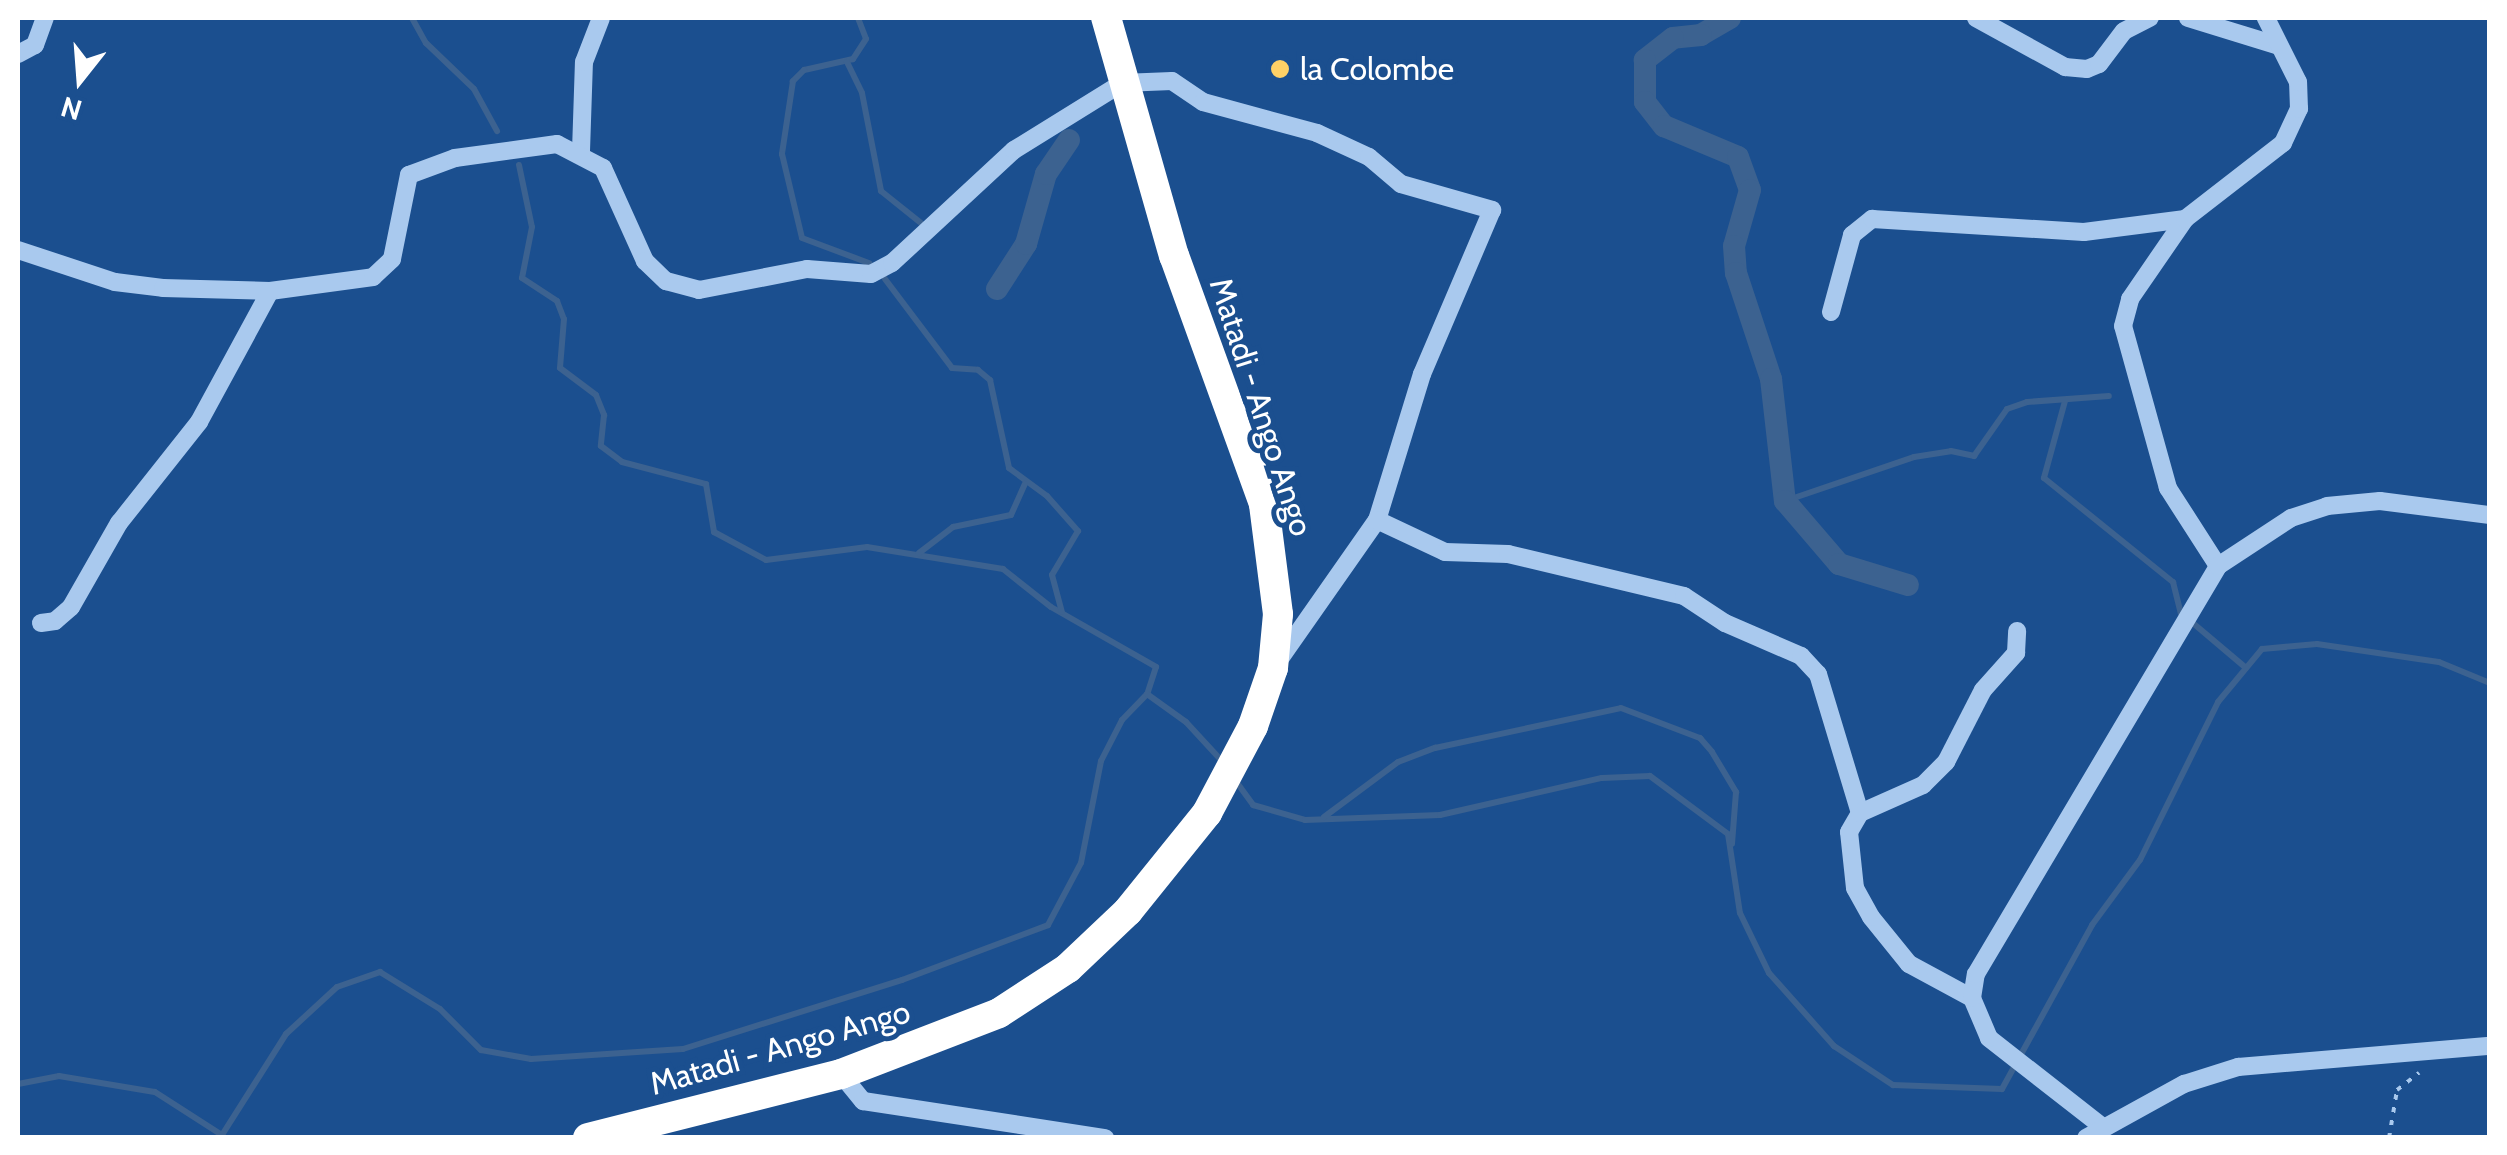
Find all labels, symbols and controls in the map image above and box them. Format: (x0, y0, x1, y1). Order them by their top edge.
north arrow (30, 30, 130, 130)
place label: la Colombe (1300, 50, 1454, 88)
marker: la Colombe (1269, 58, 1291, 80)
text: N (57, 90, 86, 128)
street label: Matadi - Ango Ango (1201, 273, 1321, 541)
street label: Matadi - Ango Ango (645, 992, 915, 1104)

